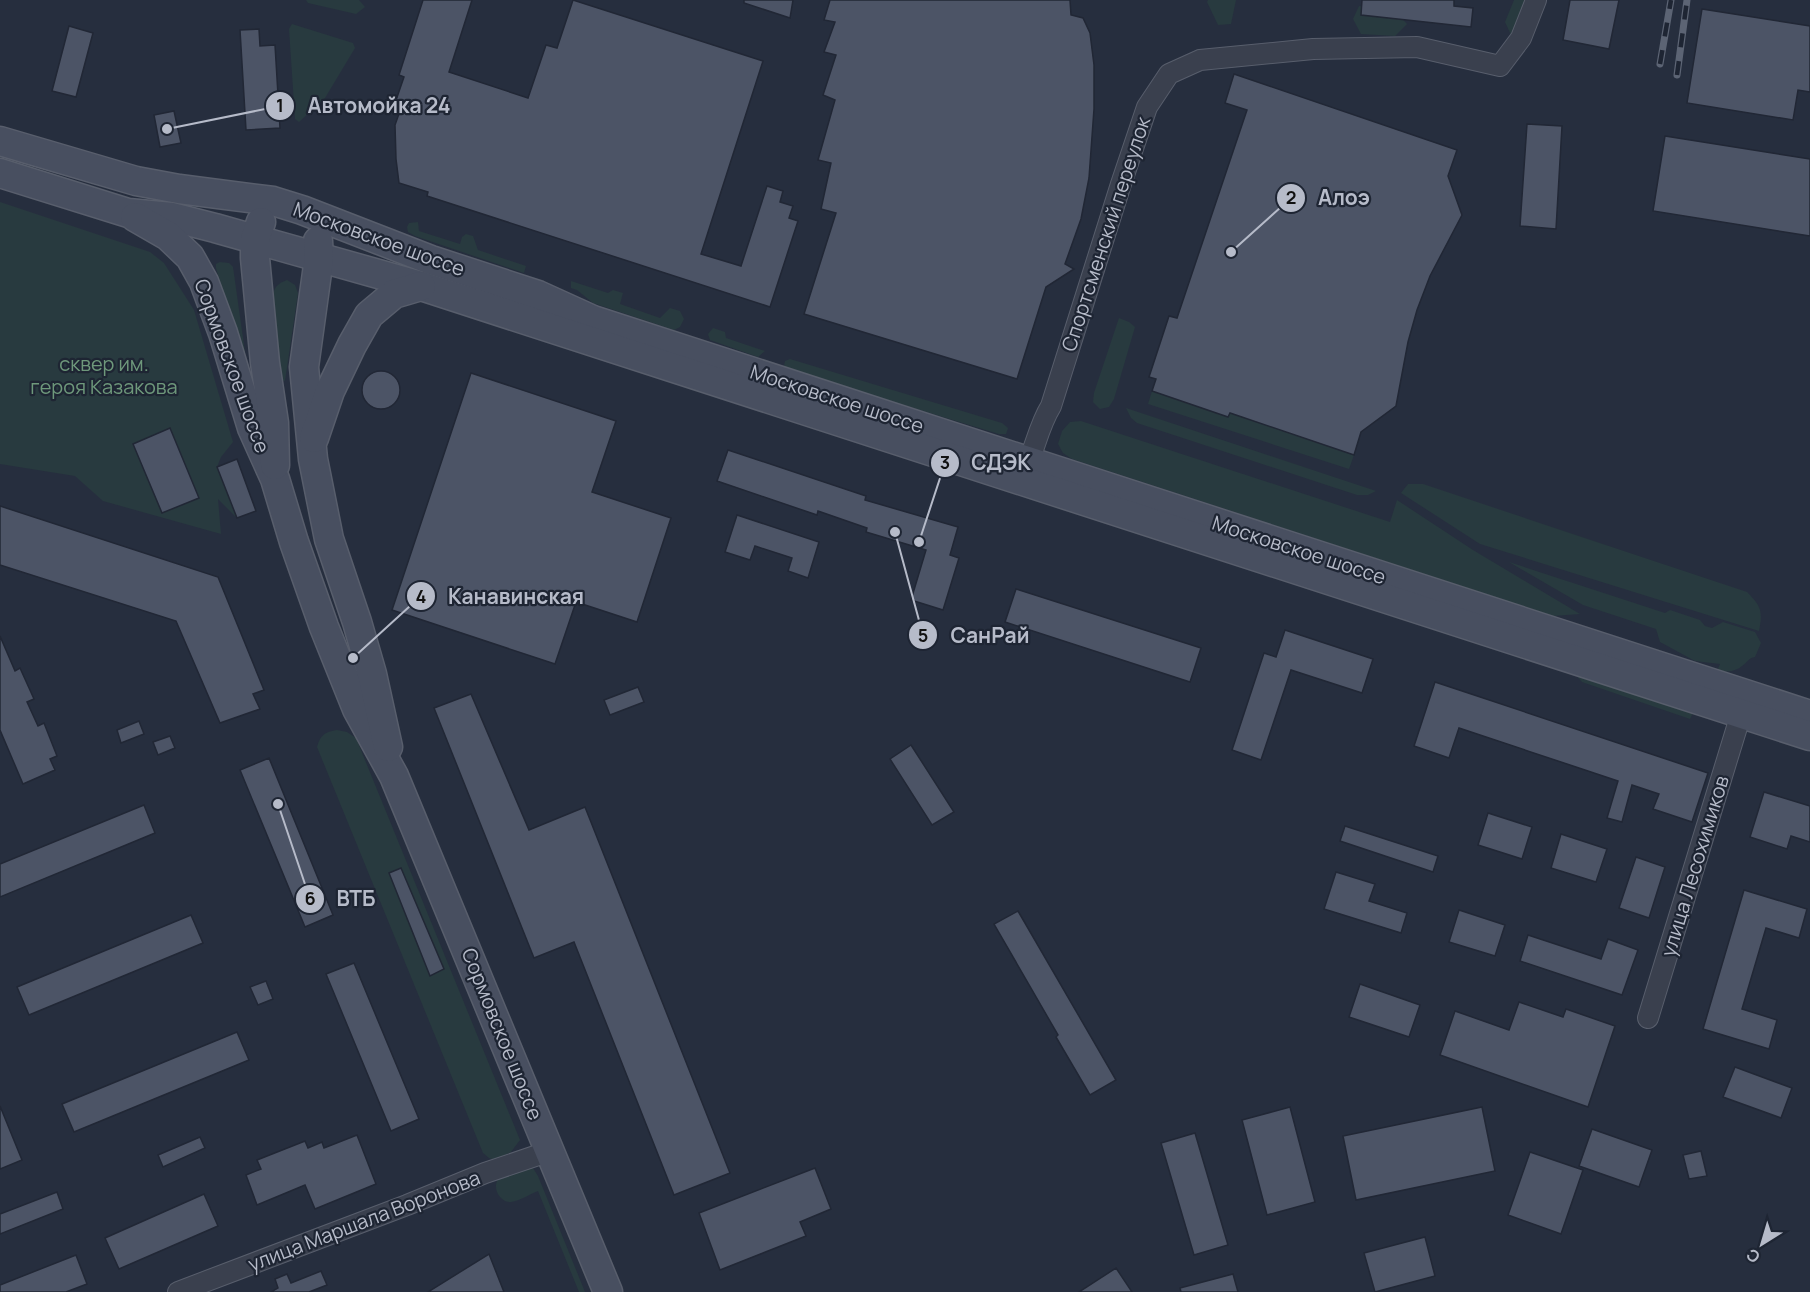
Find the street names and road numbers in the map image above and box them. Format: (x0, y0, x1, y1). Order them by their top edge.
street label: Спортсменский переулок (1055, 112, 1157, 355)
street label: Московское шоссе (290, 195, 469, 282)
street label: Сормовское шоссе (188, 275, 276, 457)
street label: Московское шоссе (747, 358, 927, 439)
street label: Московское шоссе (1209, 509, 1389, 590)
street label: улица Лесохимиков (1654, 772, 1735, 960)
street label: Сормовское шоссе (456, 944, 549, 1124)
street label: улица Маршала Воронова (244, 1164, 484, 1277)

